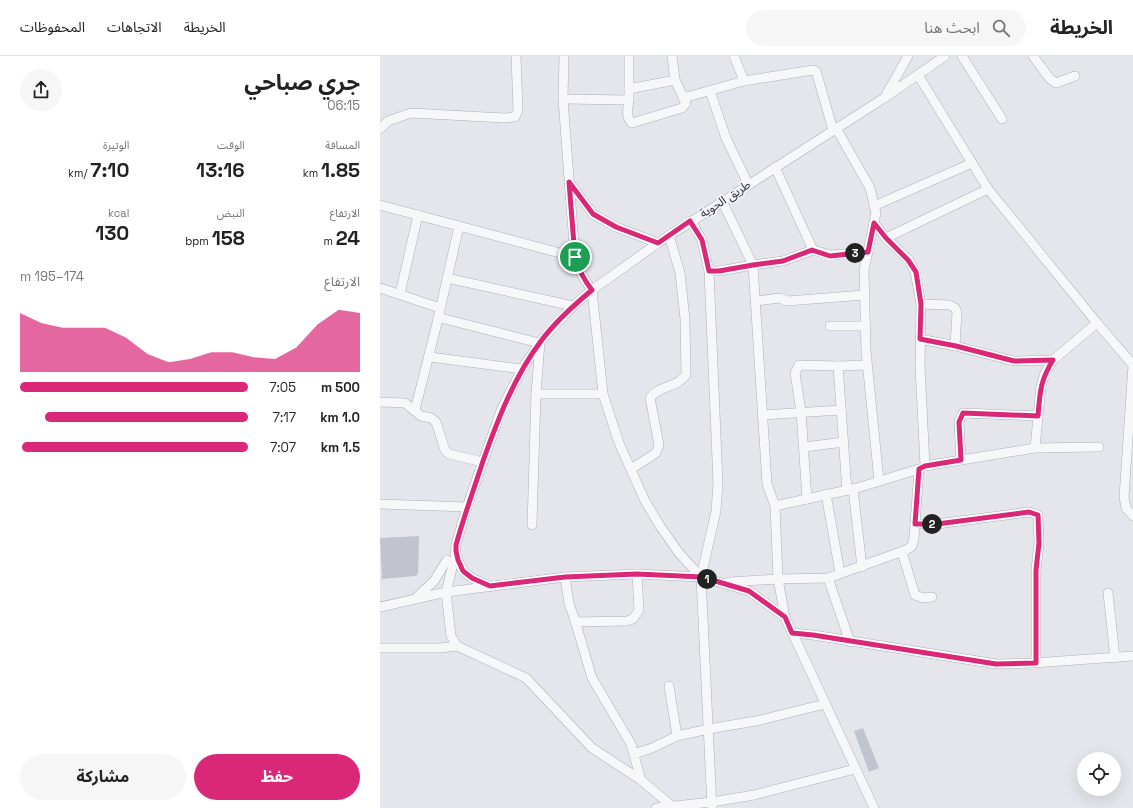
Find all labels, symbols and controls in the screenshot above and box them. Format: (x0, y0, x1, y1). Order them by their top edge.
search box (746, 10, 1026, 46)
text: الخريطة (1050, 15, 1113, 40)
icon: search (990, 17, 1012, 39)
text: المحفوظات (20, 18, 85, 36)
text: الاتجاهات (107, 18, 162, 36)
text: الخريطة (184, 18, 226, 36)
text: ابحث هنا (924, 18, 980, 37)
text: جري صباحي (244, 68, 360, 96)
button: share (20, 69, 62, 111)
text: 06:15 (327, 97, 360, 114)
text: الوتيرة (103, 138, 129, 152)
text: الوقت (217, 138, 245, 152)
text: المسافة (325, 138, 360, 152)
text: 7:10 (90, 157, 129, 183)
text: 13:16 (196, 157, 245, 183)
text: 1.85 (321, 157, 360, 183)
text: /km (68, 166, 90, 180)
text: km (303, 166, 321, 180)
street label: طريق الحوية (696, 177, 754, 221)
text: kcal (108, 206, 129, 220)
text: النبض (217, 206, 245, 220)
text: الارتفاع (330, 206, 360, 220)
text: 130 (95, 220, 129, 246)
text: 158 (212, 225, 245, 251)
text: 24 (336, 225, 360, 251)
text: bpm (185, 234, 212, 248)
text: m (323, 234, 336, 248)
pin (558, 240, 592, 274)
pin: 3 (845, 243, 865, 263)
icon: arrive (564, 246, 586, 268)
text: 3 (852, 246, 858, 260)
text: 174–195 m (20, 268, 84, 285)
text: الارتفاع (324, 273, 360, 290)
text: 7:05 (269, 379, 296, 396)
text: 500 m (321, 379, 360, 396)
text: 7:17 (273, 409, 296, 426)
text: 1.0 km (320, 409, 360, 426)
text: 7:07 (270, 439, 296, 456)
text: 1.5 km (321, 439, 360, 456)
pin: 2 (922, 514, 942, 534)
text: 2 (929, 517, 935, 531)
pin: 1 (697, 569, 717, 589)
text: 1 (705, 572, 709, 586)
map controls (1077, 752, 1121, 796)
button: locate (1077, 752, 1121, 796)
button: مشاركة (20, 754, 186, 800)
button: حفظ (194, 754, 360, 800)

